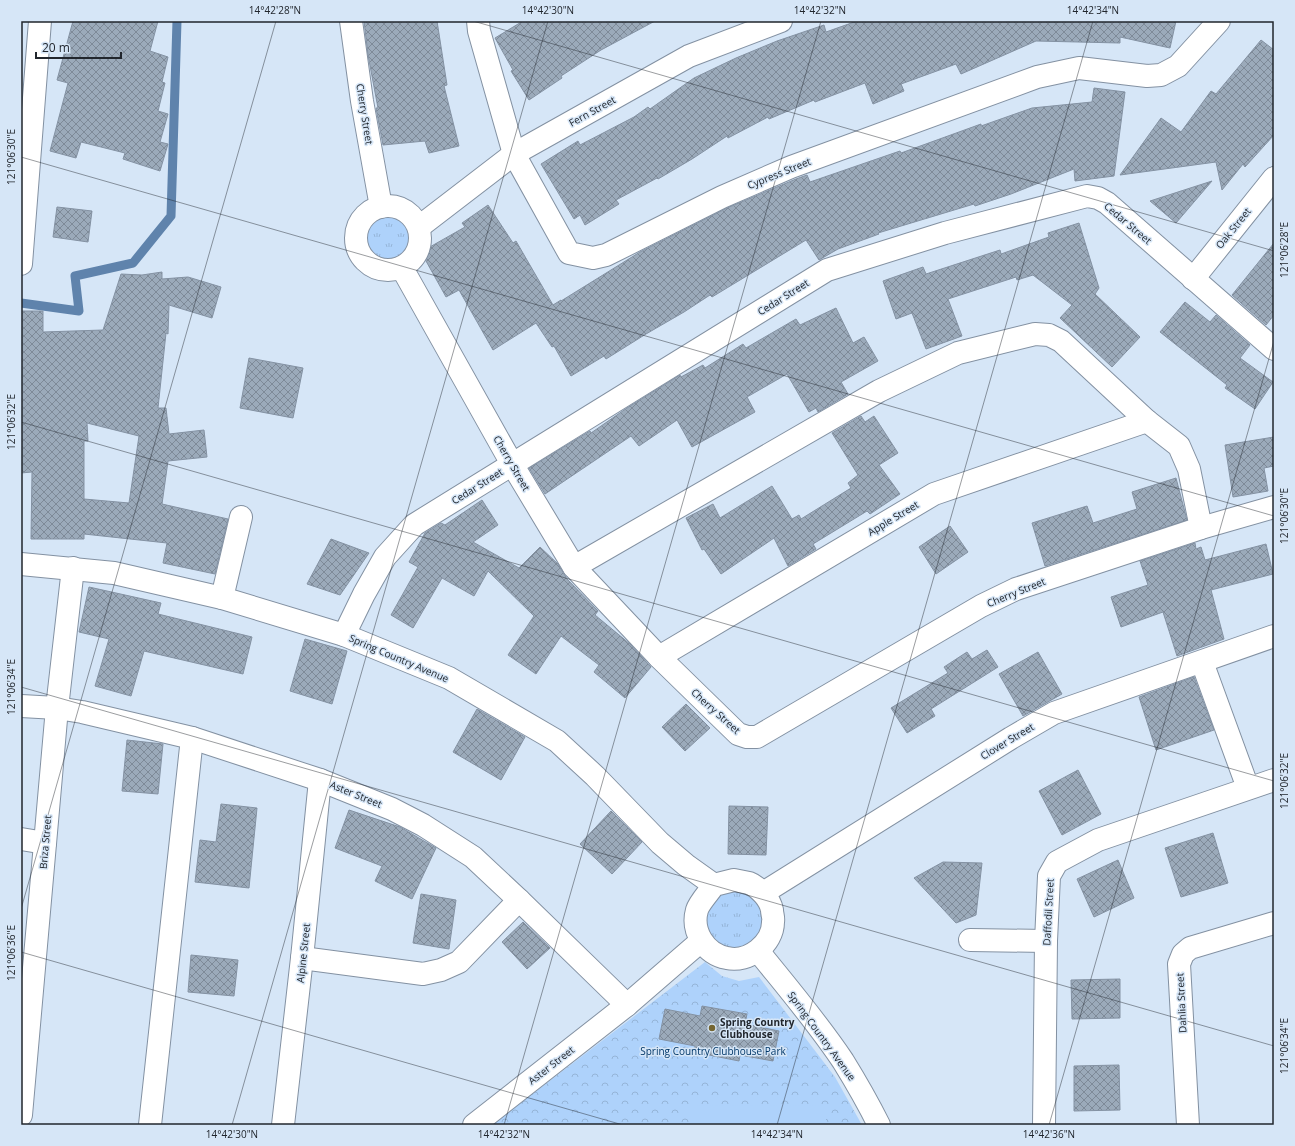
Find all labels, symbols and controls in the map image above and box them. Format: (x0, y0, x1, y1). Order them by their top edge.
text: 14°42'28"N (249, 3, 301, 17)
text: 14°42'30"N (522, 3, 574, 17)
text: 14°42'32"N (794, 3, 846, 17)
text: 14°42'34"N (1067, 3, 1119, 17)
scale bar (36, 34, 121, 60)
text: 20 m (42, 39, 70, 56)
street label: Cherry Street (353, 82, 377, 146)
street label: Fern Street (566, 92, 618, 130)
text: 121°06'30"E (4, 129, 18, 185)
street label: Cypress Street (745, 154, 813, 192)
street label: Cedar Street (1101, 199, 1155, 247)
street label: Oak Street (1212, 204, 1254, 251)
text: 121°06'28"E (1277, 222, 1291, 278)
street label: Cedar Street (755, 275, 812, 318)
text: 121°06'32"E (4, 394, 18, 450)
street label: Cherry Street (490, 433, 534, 494)
street label: Cedar Street (449, 464, 506, 507)
text: 121°06'30"E (1277, 488, 1291, 544)
street label: Apple Street (865, 497, 922, 539)
street label: Cherry Street (985, 574, 1048, 610)
street label: Spring Country Avenue (347, 631, 451, 686)
text: 121°06'34"E (4, 659, 18, 715)
street label: Cherry Street (688, 685, 744, 737)
street label: Clover Street (978, 719, 1037, 762)
text: 121°06'32"E (1277, 753, 1291, 809)
street label: Aster Street (328, 777, 384, 811)
street label: Briza Street (36, 814, 54, 869)
street label: Daffodil Street (1039, 878, 1057, 946)
street label: Alpine Street (293, 922, 313, 983)
text: 121°06'36"E (4, 925, 18, 981)
street label: Dahlia Street (1172, 972, 1190, 1033)
street label: Spring Country Avenue (785, 989, 859, 1084)
place label: Spring Country Clubhouse (720, 1015, 795, 1041)
text: 121°06'34"E (1277, 1018, 1291, 1074)
marker: Spring Country Clubhouse (707, 1023, 717, 1033)
street label: Aster Street (525, 1042, 577, 1087)
park label: Spring Country Clubhouse Park (640, 1044, 786, 1058)
text: 14°42'30"N (206, 1127, 258, 1141)
text: 14°42'32"N (478, 1127, 530, 1141)
text: 14°42'34"N (751, 1127, 803, 1141)
text: 14°42'36"N (1023, 1127, 1075, 1141)

